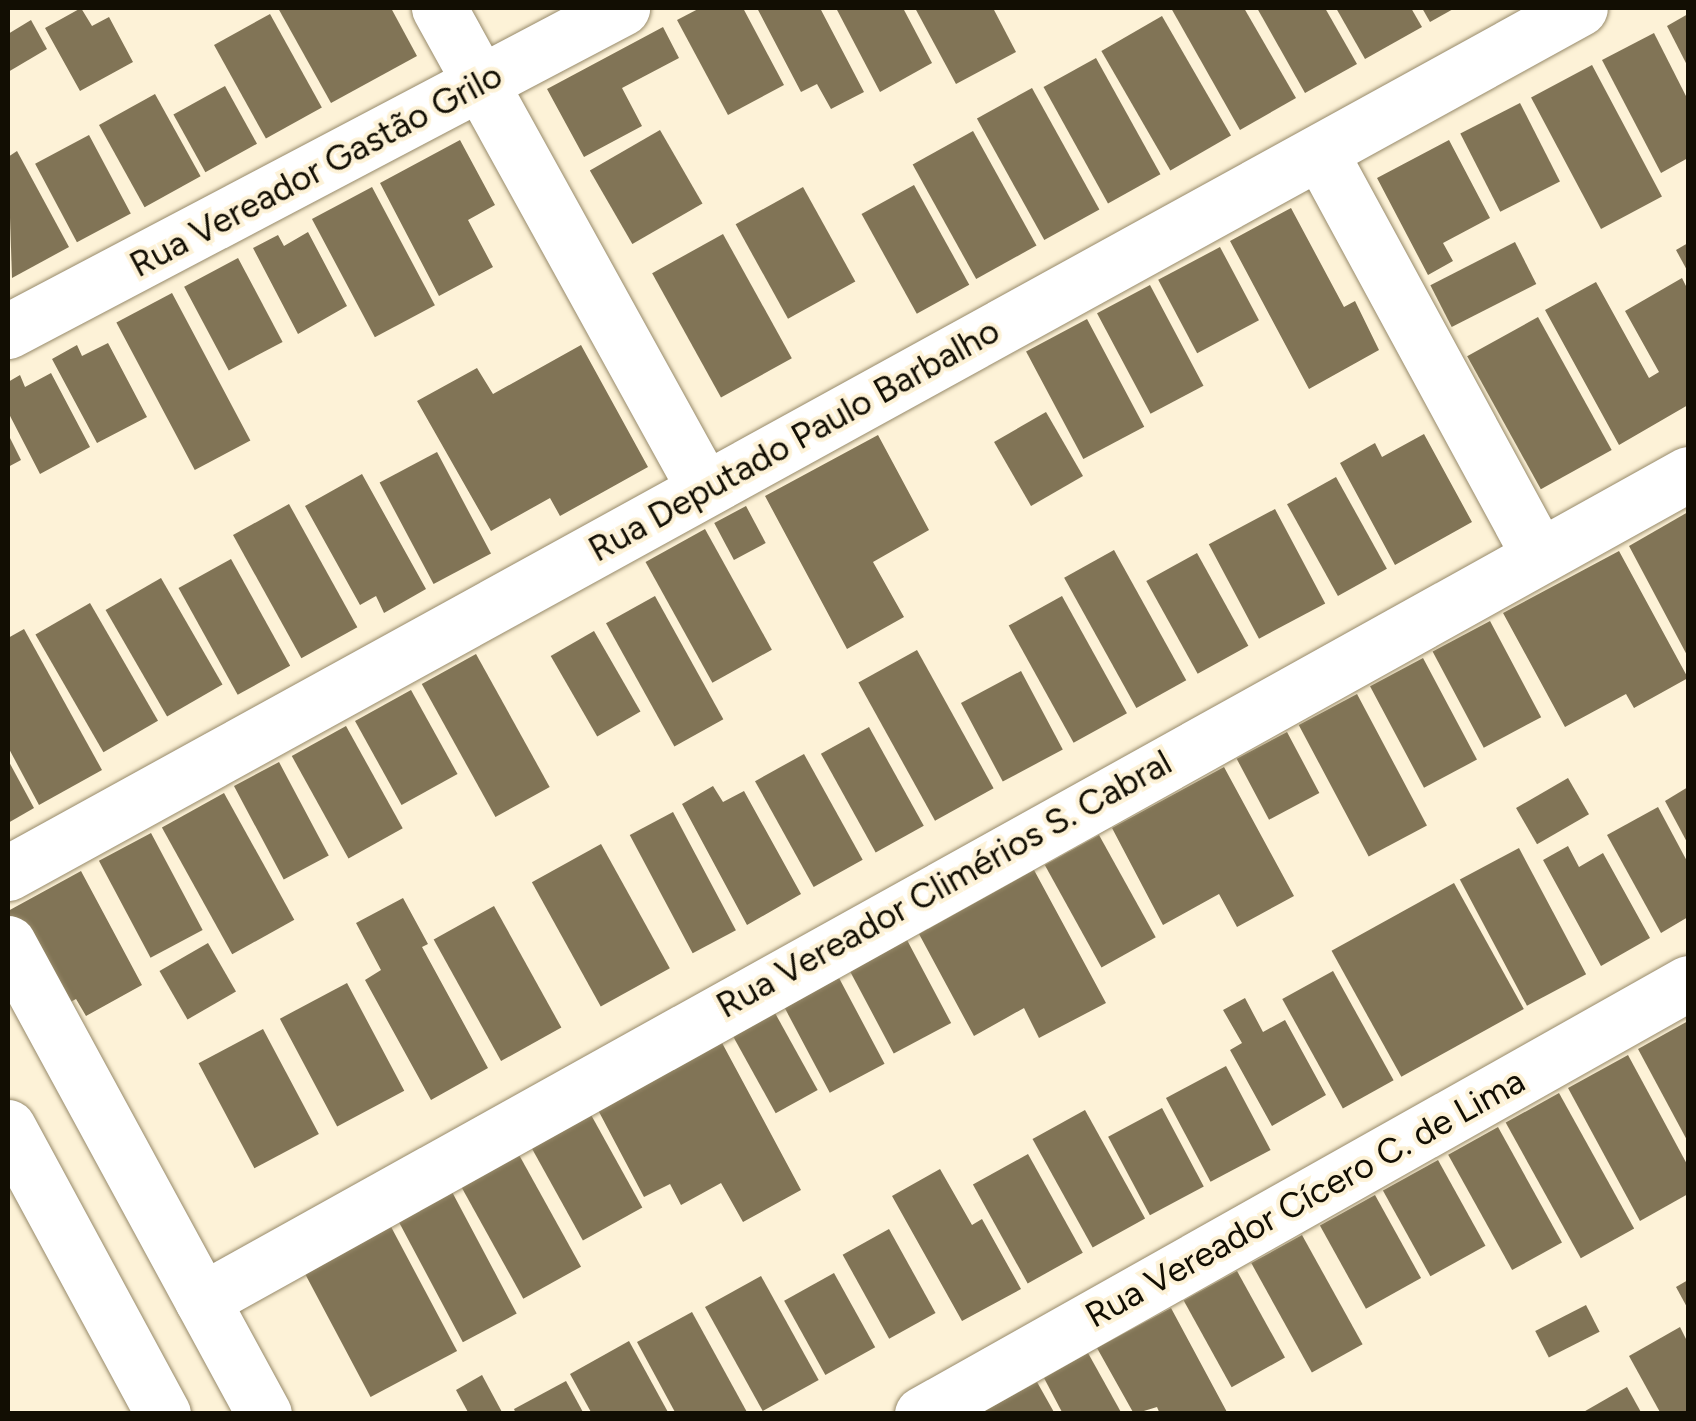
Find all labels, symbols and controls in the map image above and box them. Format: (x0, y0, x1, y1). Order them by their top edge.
street label: Rua Vereador Gastão Grilo (123, 54, 509, 286)
street label: Rua Deputado Paulo Barbalho (581, 309, 1007, 571)
street label: Rua Vereador Climérios S. Cabral (709, 741, 1179, 1027)
street label: Rua Vereador Cícero C. de Lima (1078, 1060, 1532, 1336)

